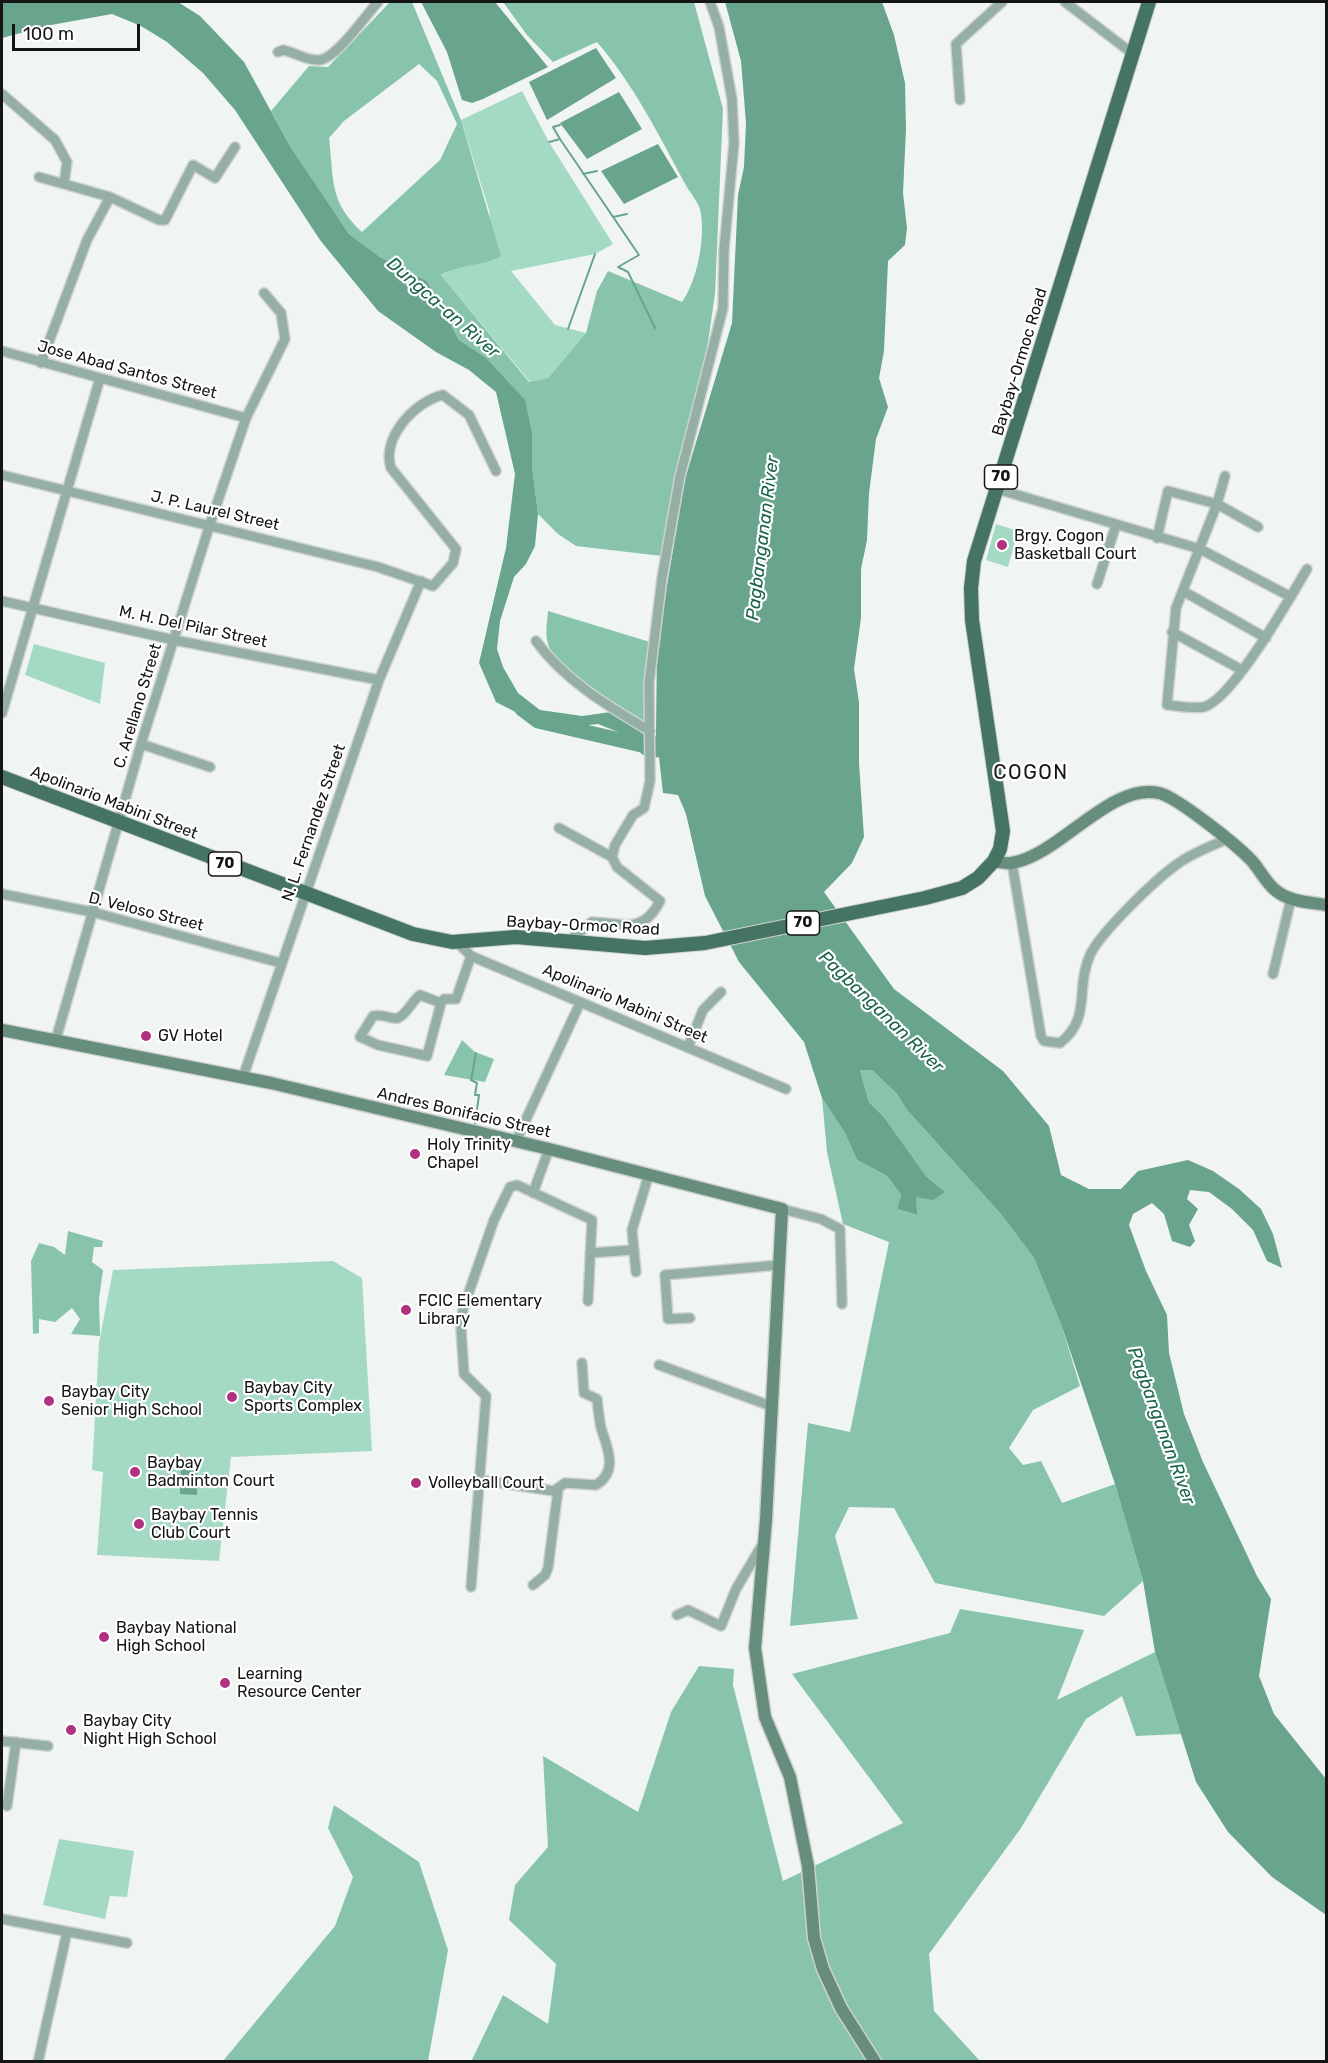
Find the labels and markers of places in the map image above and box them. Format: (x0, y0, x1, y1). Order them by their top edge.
place label: Brgy. Cogon Basketball Court (1014, 526, 1137, 564)
marker: Brgy. Cogon Basketball Court (995, 538, 1009, 552)
place label: GV Hotel (158, 1026, 223, 1046)
marker: GV Hotel (139, 1029, 153, 1043)
place label: Holy Trinity Chapel (427, 1135, 511, 1173)
marker: Holy Trinity Chapel (408, 1147, 422, 1161)
place label: FCIC Elementary Library (418, 1291, 542, 1329)
marker: FCIC Elementary Library (399, 1303, 413, 1317)
place label: Baybay City Sports Complex (244, 1378, 362, 1416)
place label: Baybay City Senior High School (61, 1382, 202, 1420)
marker: Baybay City Sports Complex (225, 1390, 239, 1404)
marker: Baybay City Senior High School (42, 1394, 56, 1408)
place label: Baybay Badminton Court (147, 1453, 275, 1491)
marker: Baybay Badminton Court (128, 1465, 142, 1479)
place label: Volleyball Court (428, 1473, 544, 1493)
marker: Volleyball Court (409, 1476, 423, 1490)
place label: Baybay Tennis Club Court (151, 1505, 258, 1543)
marker: Baybay Tennis Club Court (132, 1517, 146, 1531)
place label: Baybay National High School (116, 1618, 237, 1656)
marker: Baybay National High School (97, 1630, 111, 1644)
place label: Learning Resource Center (237, 1664, 361, 1702)
marker: Learning Resource Center (218, 1676, 232, 1690)
place label: Baybay City Night High School (83, 1711, 217, 1749)
marker: Baybay City Night High School (64, 1723, 78, 1737)

